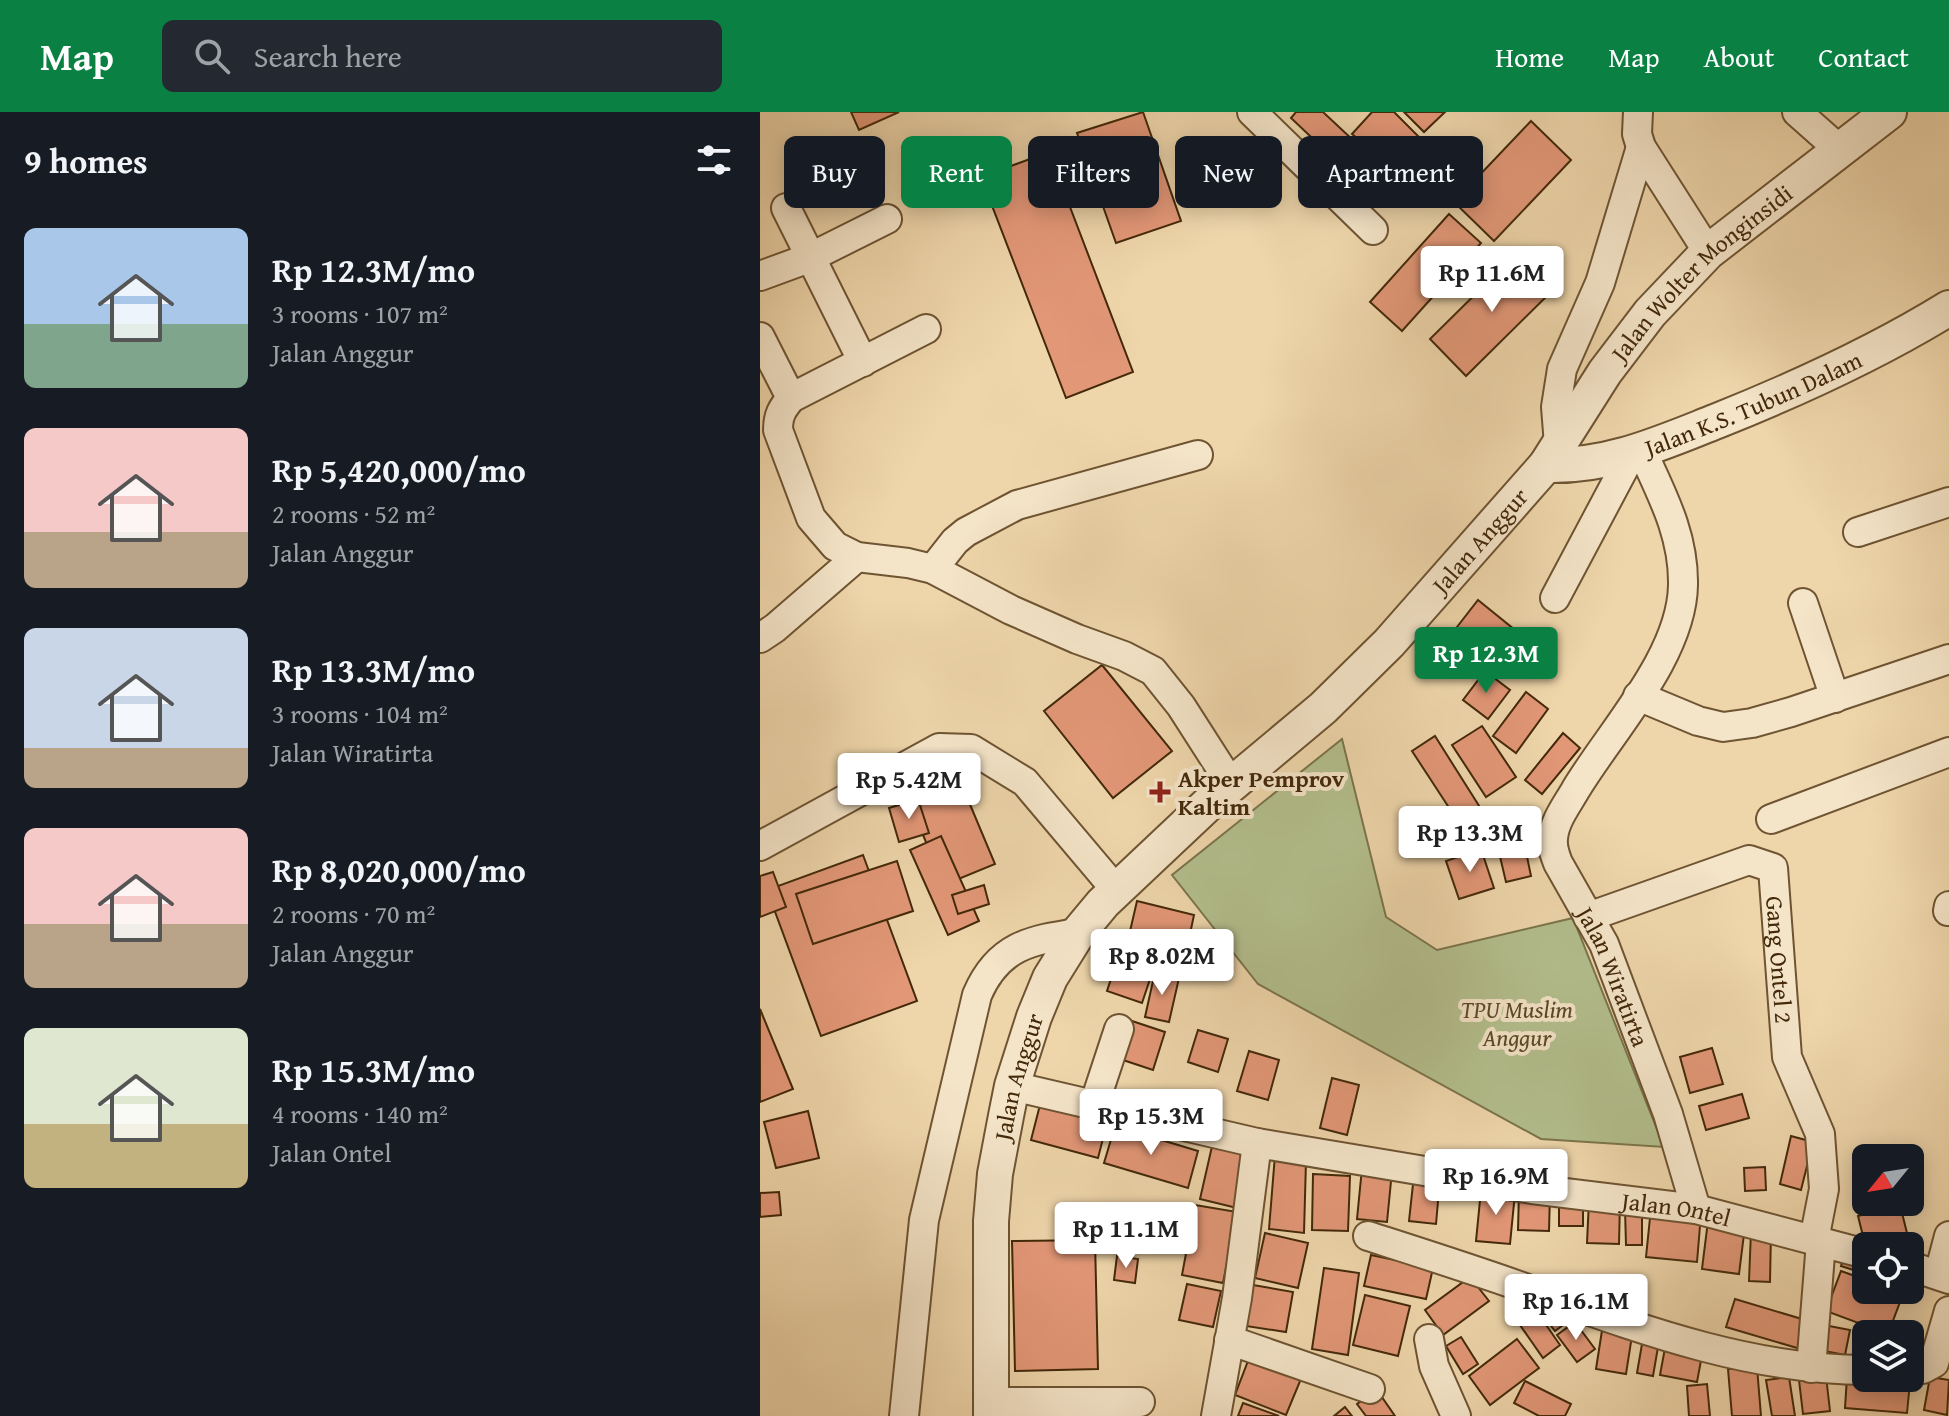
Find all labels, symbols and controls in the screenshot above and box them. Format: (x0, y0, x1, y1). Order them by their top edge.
search box (162, 20, 722, 92)
text: Map (40, 28, 114, 84)
icon: search (190, 34, 234, 78)
text: Search here (254, 34, 402, 78)
text: Home (1495, 36, 1564, 77)
text: Map (1608, 36, 1660, 77)
text: About (1704, 36, 1774, 77)
text: Contact (1818, 36, 1909, 77)
text: 9 homes (24, 136, 148, 185)
chip: Buy (784, 136, 885, 208)
chip: Rent (901, 136, 1012, 208)
chip: Filters (1028, 136, 1159, 208)
chip: New (1175, 136, 1282, 208)
chip: Apartment (1298, 136, 1483, 208)
icon: filters (692, 138, 736, 182)
street label: Jalan Wolter Monginsidi (1600, 175, 1800, 371)
text: Rp 12.3M/mo (272, 245, 475, 294)
pin: Rp 11.6M (1409, 246, 1575, 314)
text: Rp 11.6M (1439, 252, 1545, 291)
icon: home (88, 260, 184, 356)
text: 3 rooms · 107 m² (272, 294, 448, 333)
text: Jalan Anggur (272, 333, 413, 372)
street label: Jalan K.S. Tubun Dalam (1637, 342, 1868, 466)
text: Rp 5,420,000/mo (272, 445, 526, 494)
icon: home (88, 460, 184, 556)
street label: Jalan Anggur (1421, 480, 1536, 603)
text: 2 rooms · 52 m² (272, 494, 435, 533)
text: Jalan Anggur (272, 533, 413, 572)
pin: Rp 12.3M (1403, 627, 1569, 695)
text: Rp 12.3M (1433, 633, 1539, 672)
text: Rp 13.3M/mo (272, 645, 475, 694)
icon: home (88, 660, 184, 756)
text: 3 rooms · 104 m² (272, 694, 448, 733)
text: Jalan Wiratirta (272, 733, 433, 772)
pin: Rp 5.42M (826, 753, 992, 821)
text: Rp 5.42M (856, 759, 962, 798)
place label: Akper Pemprov Kaltim (1178, 761, 1345, 824)
marker: Akper Pemprov Kaltim (1149, 781, 1171, 803)
pin: Rp 13.3M (1387, 806, 1553, 874)
text: Rp 13.3M (1417, 812, 1523, 851)
text: Rp 8,020,000/mo (272, 845, 526, 894)
icon: home (88, 860, 184, 956)
text: 2 rooms · 70 m² (272, 894, 435, 933)
street label: Gang Ontel 2 (1758, 895, 1802, 1025)
street label: Jalan Wiratirta (1567, 897, 1659, 1052)
pin: Rp 8.02M (1079, 929, 1245, 997)
text: Jalan Anggur (272, 933, 413, 972)
text: Rp 8.02M (1109, 935, 1215, 974)
park label: TPU Muslim Anggur (1461, 992, 1573, 1055)
street label: Jalan Anggur (984, 1009, 1052, 1146)
text: Rp 15.3M/mo (272, 1045, 475, 1094)
icon: home (88, 1060, 184, 1156)
pin: Rp 15.3M (1068, 1089, 1234, 1157)
text: 4 rooms · 140 m² (272, 1094, 448, 1133)
text: Rp 15.3M (1098, 1095, 1204, 1134)
text: Jalan Ontel (272, 1133, 391, 1172)
north arrow (1852, 1144, 1924, 1216)
map controls (1852, 1144, 1924, 1392)
pin: Rp 16.9M (1413, 1149, 1579, 1217)
text: Rp 16.9M (1443, 1155, 1549, 1194)
street label: Jalan Ontel (1617, 1182, 1735, 1235)
pin: Rp 11.1M (1043, 1202, 1209, 1270)
text: Rp 11.1M (1073, 1208, 1179, 1247)
button: locate (1852, 1232, 1924, 1304)
pin: Rp 16.1M (1493, 1274, 1659, 1342)
text: Rp 16.1M (1523, 1280, 1629, 1319)
button: layers (1852, 1320, 1924, 1392)

